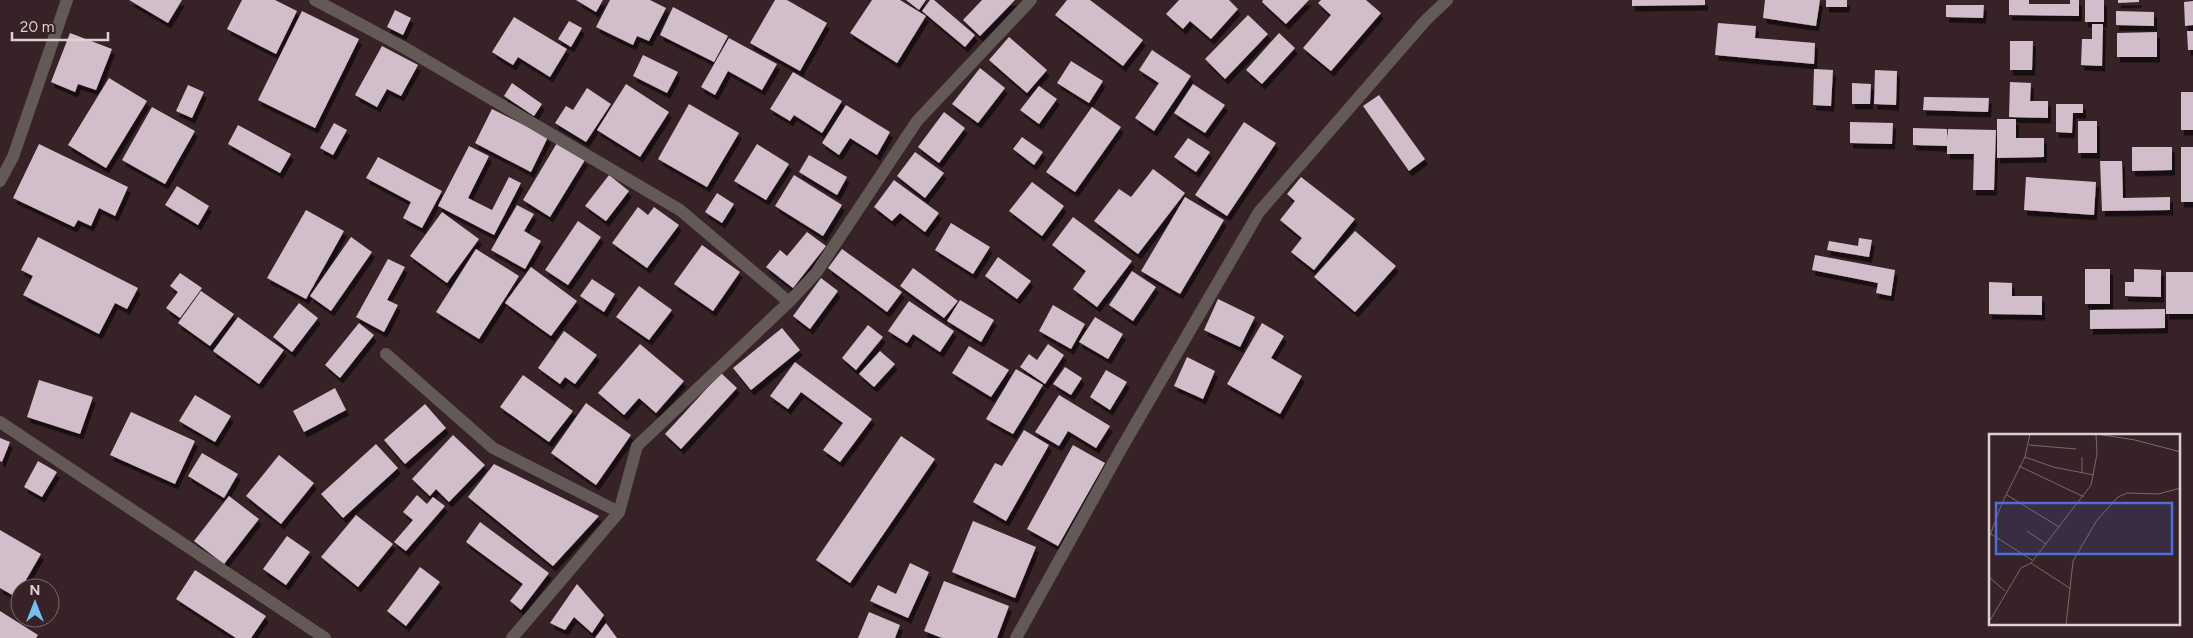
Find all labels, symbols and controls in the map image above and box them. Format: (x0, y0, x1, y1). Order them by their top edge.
scale bar (12, 10, 109, 42)
text: 20 m (20, 18, 54, 36)
inset map (1989, 434, 2180, 626)
north arrow (10, 578, 60, 628)
text: N (30, 582, 40, 599)

